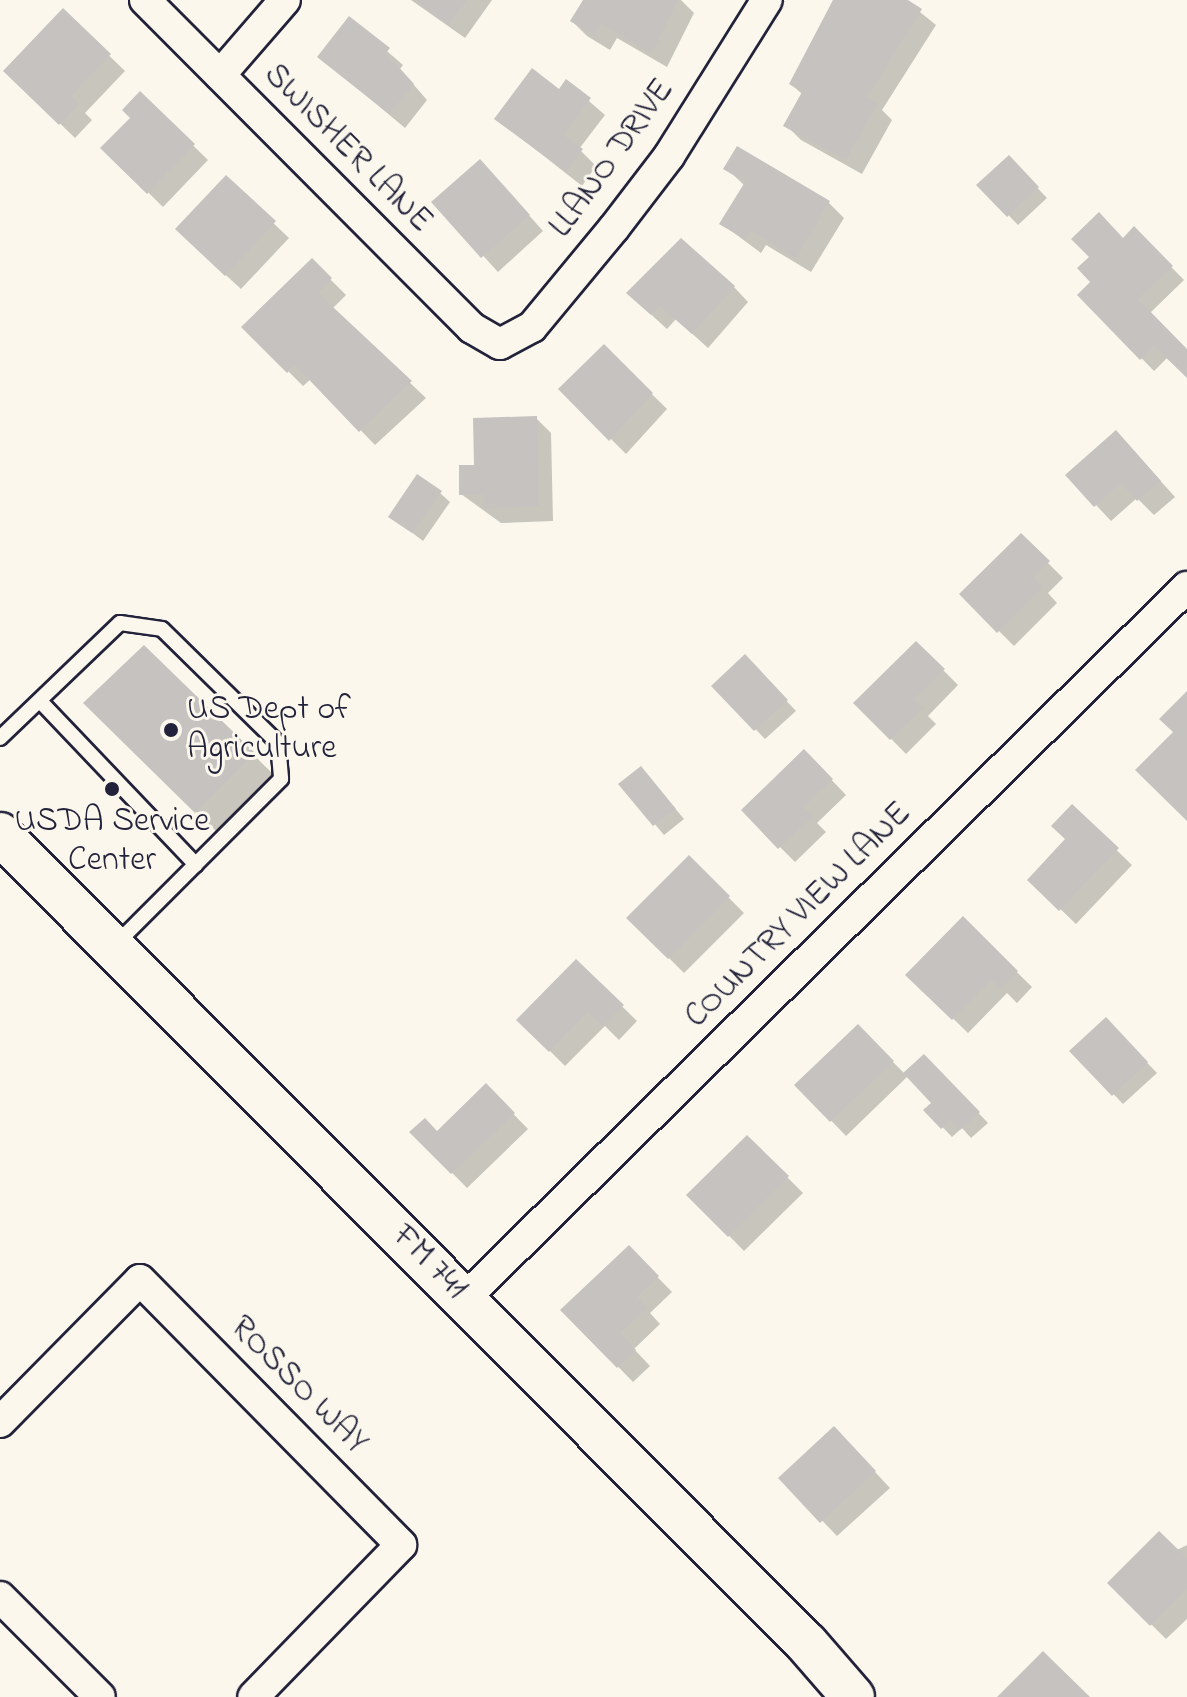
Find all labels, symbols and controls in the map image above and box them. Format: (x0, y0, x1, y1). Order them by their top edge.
street label: SWISHER LANE (254, 56, 440, 242)
street label: LLANO DRIVE (542, 72, 684, 246)
place label: US Dept of Agriculture (187, 690, 351, 770)
marker: US Dept of Agriculture (162, 721, 180, 739)
marker: USDA Service Center (103, 780, 121, 798)
street label: COUNTRY VIEW LANE (677, 794, 921, 1038)
place label: USDA Service Center (15, 802, 209, 882)
street label: FM 741 (383, 1217, 475, 1309)
street label: ROSSO WAY (220, 1308, 376, 1464)

